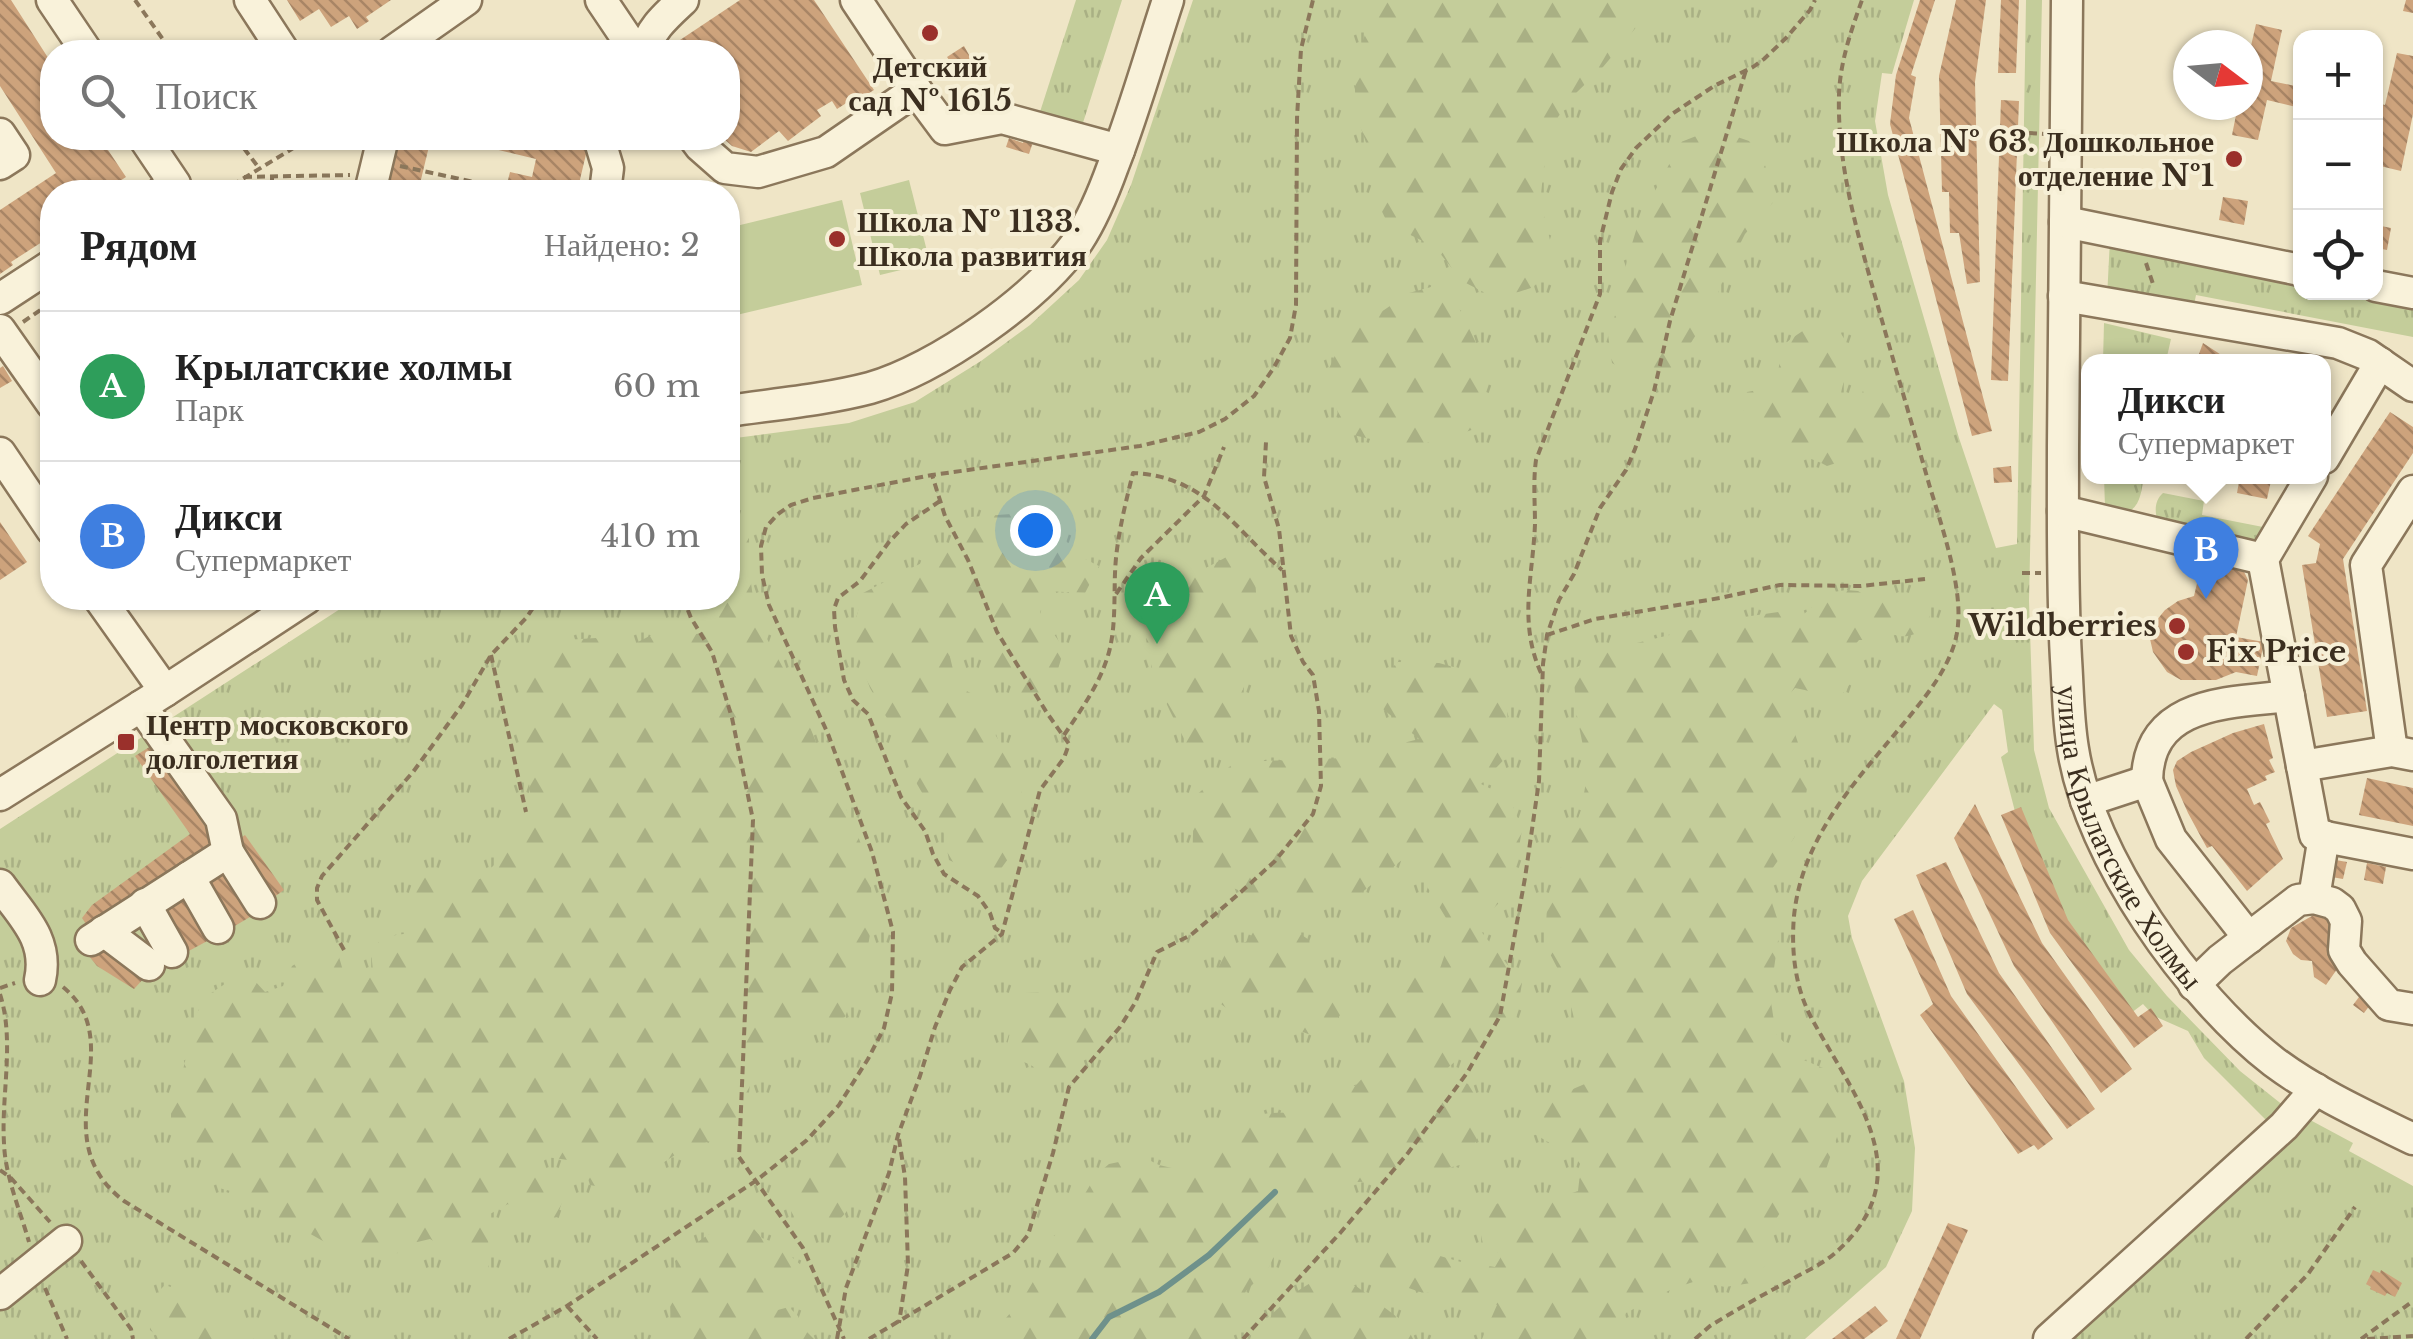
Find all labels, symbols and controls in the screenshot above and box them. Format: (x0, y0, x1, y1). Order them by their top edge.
marker: Детский сад № 1615 (919, 22, 941, 44)
north arrow (2173, 30, 2263, 120)
map controls (2293, 30, 2383, 300)
button: + (2293, 30, 2383, 120)
search box (40, 40, 740, 150)
place label: Детский сад № 1615 (848, 48, 1012, 119)
icon: search (75, 68, 130, 123)
text: Поиск (155, 72, 257, 119)
button: − (2293, 120, 2383, 210)
place label: Школа № 63. Дошкольное отделение №1 (1836, 123, 2214, 194)
marker: Школа № 63. Дошкольное отделение №1 (2223, 148, 2245, 170)
place label: Школа № 1133. Школа развития (857, 203, 1087, 274)
button: locate (2293, 210, 2383, 300)
text: Рядом (80, 219, 197, 271)
text: Найдено: 2 (544, 225, 700, 265)
marker: Школа № 1133. Школа развития (826, 228, 848, 250)
text: Крылатские холмы (175, 343, 512, 390)
popup (2081, 354, 2331, 484)
text: A (100, 366, 125, 406)
text: 60 m (613, 366, 700, 406)
text: Дикси (2118, 376, 2225, 423)
text: Парк (175, 390, 244, 430)
text: Супермаркет (2118, 423, 2294, 463)
text: Дикси (175, 493, 283, 540)
your location (1010, 505, 1061, 556)
text: B (100, 516, 125, 556)
text: 410 m (601, 516, 700, 556)
pin: B (2174, 516, 2238, 599)
text: Супермаркет (175, 540, 352, 580)
pin: A (1124, 562, 1190, 644)
place label: Wildberries (1967, 607, 2157, 644)
marker: Wildberries (2166, 615, 2188, 637)
place label: Fix Price (2206, 633, 2346, 670)
marker: Fix Price (2175, 641, 2197, 663)
street label: улица Крылатские Холмы (2049, 684, 2211, 997)
place label: Центр московского долголетия (146, 706, 409, 777)
marker: Центр московского долголетия (115, 731, 137, 753)

